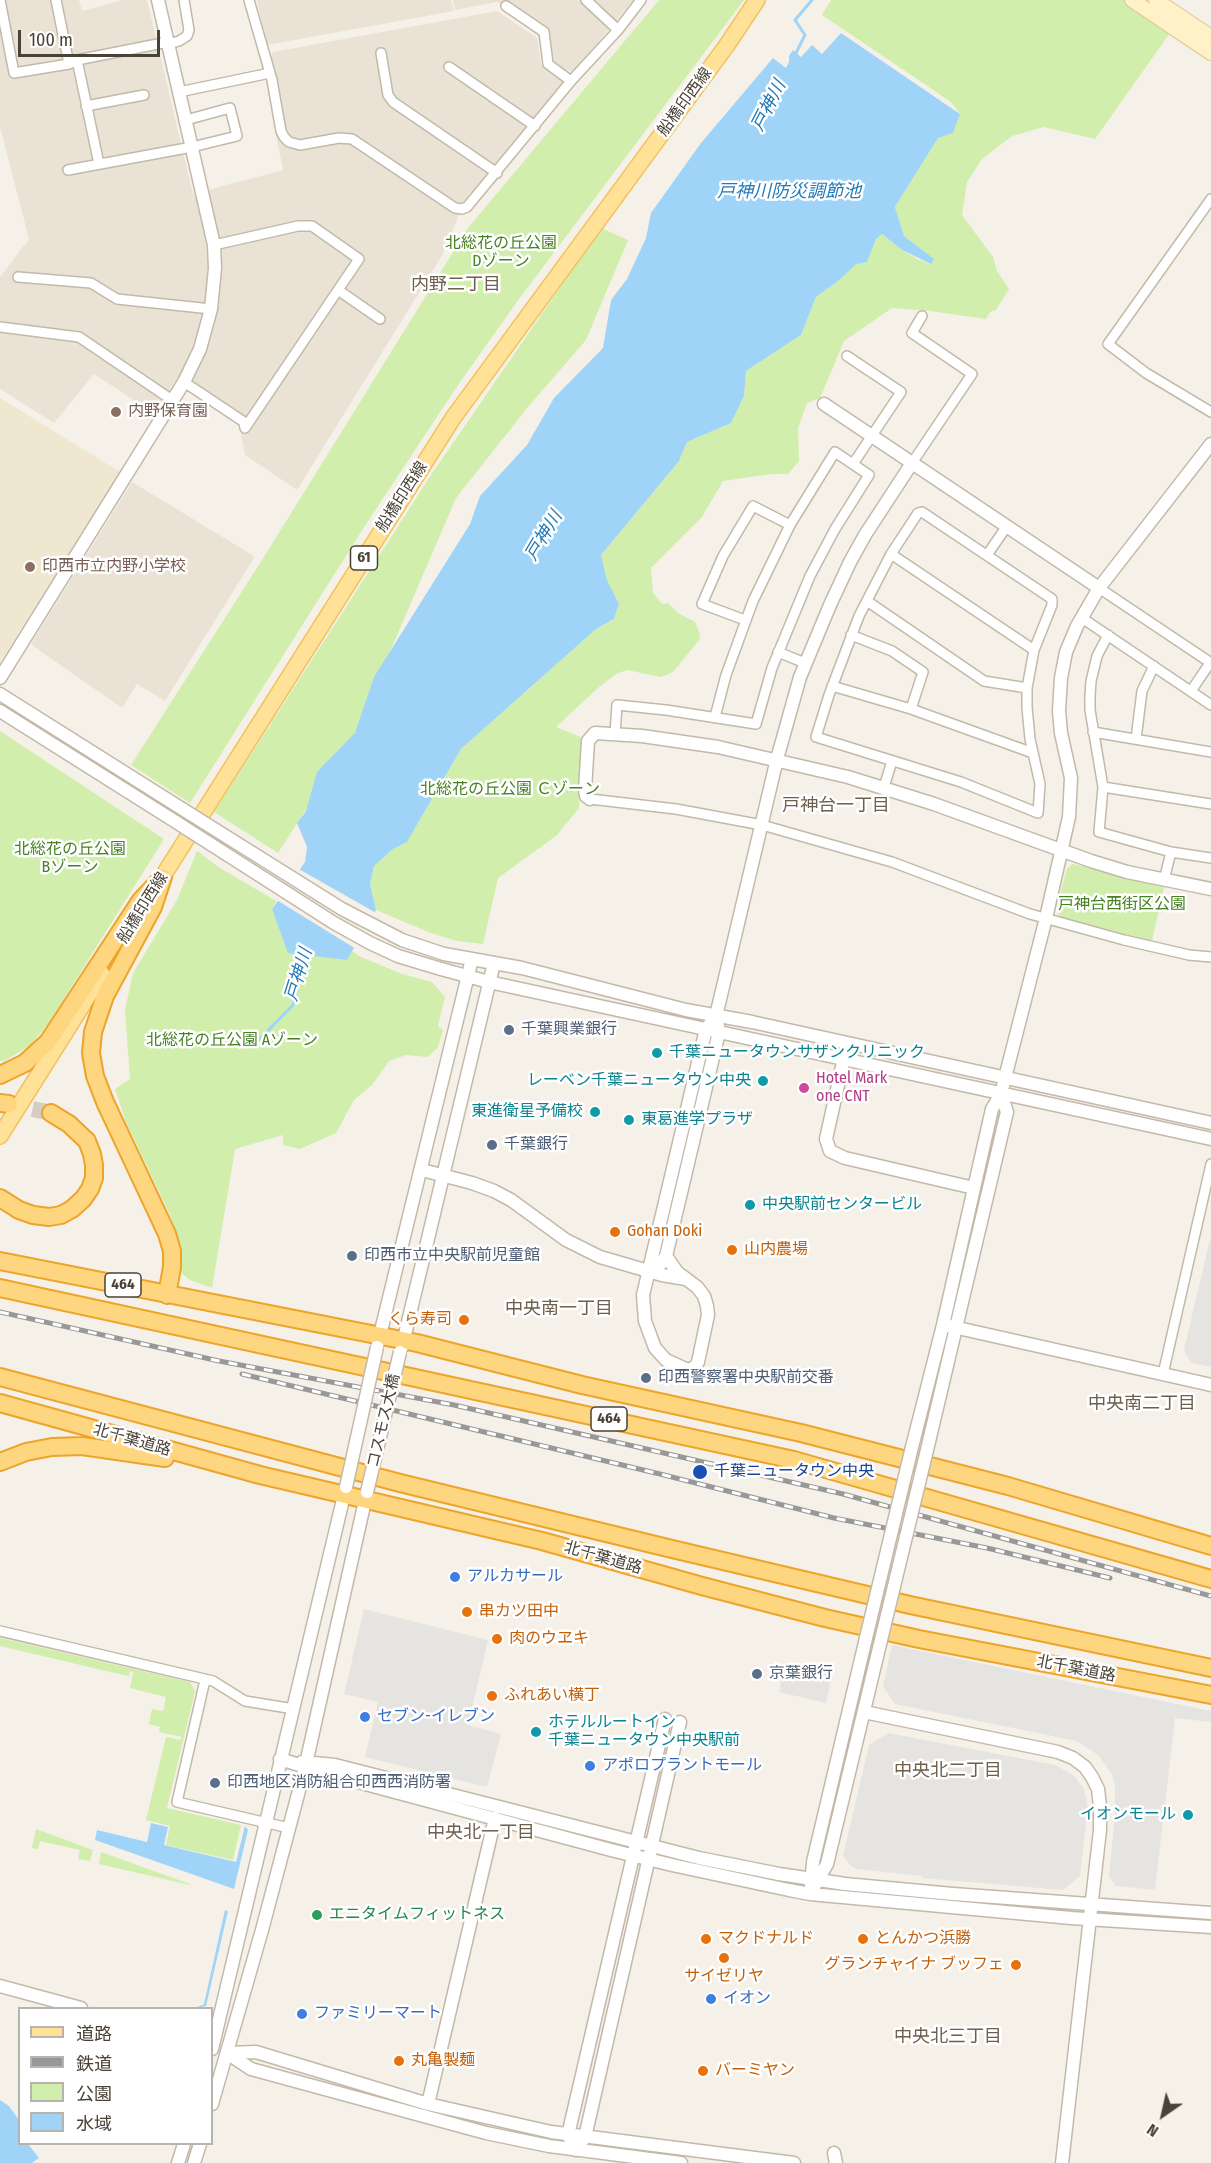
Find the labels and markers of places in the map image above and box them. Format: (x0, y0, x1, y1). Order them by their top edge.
place label: 内野保育園 (128, 402, 208, 422)
marker: 内野保育園 (109, 405, 123, 419)
place label: 印西市立内野小学校 (42, 557, 186, 577)
marker: 印西市立内野小学校 (23, 560, 37, 574)
place label: 千葉興業銀行 (521, 1020, 617, 1040)
marker: 千葉興業銀行 (502, 1023, 516, 1037)
place label: 千葉ニュータウンサザンクリニック (669, 1043, 925, 1063)
marker: 千葉ニュータウンサザンクリニック (650, 1046, 664, 1060)
place label: Hotel Mark one CNT (816, 1069, 887, 1107)
place label: レーベン千葉ニュータウン中央 (527, 1071, 751, 1091)
marker: レーベン千葉ニュータウン中央 (756, 1074, 770, 1088)
marker: Hotel Mark one CNT (797, 1081, 811, 1095)
place label: 東進衛星予備校 (471, 1102, 583, 1122)
marker: 東進衛星予備校 (588, 1105, 602, 1119)
place label: 東葛進学プラザ (641, 1110, 753, 1130)
marker: 東葛進学プラザ (622, 1113, 636, 1127)
place label: 千葉銀行 (504, 1135, 568, 1155)
marker: 千葉銀行 (485, 1138, 499, 1152)
place label: 中央駅前センタービル (762, 1195, 922, 1215)
marker: 中央駅前センタービル (743, 1198, 757, 1212)
place label: Gohan Doki (627, 1222, 702, 1242)
marker: Gohan Doki (608, 1225, 622, 1239)
place label: 山内農場 (744, 1240, 808, 1260)
marker: 山内農場 (725, 1243, 739, 1257)
place label: 印西市立中央駅前児童館 (364, 1246, 540, 1266)
marker: 印西市立中央駅前児童館 (345, 1249, 359, 1263)
place label: くら寿司 (388, 1310, 452, 1330)
marker: くら寿司 (457, 1313, 471, 1327)
place label: 印西警察署中央駅前交番 (658, 1368, 834, 1388)
marker: 印西警察署中央駅前交番 (639, 1371, 653, 1385)
place label: 千葉ニュータウン中央 (714, 1462, 874, 1482)
marker: 千葉ニュータウン中央 (691, 1463, 709, 1481)
place label: アルカサール (467, 1567, 563, 1587)
marker: アルカサール (448, 1570, 462, 1584)
place label: 串カツ田中 (479, 1602, 559, 1622)
marker: 串カツ田中 (460, 1605, 474, 1619)
place label: 肉のウヱキ (509, 1629, 589, 1649)
marker: 肉のウヱキ (490, 1632, 504, 1646)
place label: 京葉銀行 (769, 1664, 833, 1684)
marker: 京葉銀行 (750, 1667, 764, 1681)
place label: ふれあい横丁 (504, 1686, 600, 1706)
marker: ふれあい横丁 (485, 1689, 499, 1703)
place label: セブン-イレブン (377, 1707, 495, 1727)
marker: セブン-イレブン (358, 1710, 372, 1724)
place label: ホテルルートイン 千葉ニュータウン中央駅前 (548, 1713, 740, 1751)
marker: ホテルルートイン 千葉ニュータウン中央駅前 (529, 1725, 543, 1739)
place label: アポロプラントモール (602, 1756, 762, 1776)
marker: アポロプラントモール (583, 1759, 597, 1773)
place label: 印西地区消防組合印西西消防署 (227, 1773, 451, 1793)
marker: 印西地区消防組合印西西消防署 (208, 1776, 222, 1790)
place label: イオンモール (1080, 1805, 1176, 1825)
marker: イオンモール (1181, 1808, 1195, 1822)
place label: エニタイムフィットネス (329, 1905, 505, 1925)
marker: エニタイムフィットネス (310, 1908, 324, 1922)
place label: マクドナルド (718, 1929, 814, 1949)
place label: とんかつ浜勝 (875, 1929, 971, 1949)
marker: マクドナルド (699, 1932, 713, 1946)
marker: とんかつ浜勝 (856, 1932, 870, 1946)
marker: サイゼリヤ (717, 1951, 731, 1965)
place label: グランチャイナ ブッフェ (824, 1955, 1004, 1975)
marker: グランチャイナ ブッフェ (1009, 1958, 1023, 1972)
place label: サイゼリヤ (684, 1967, 764, 1987)
place label: イオン (723, 1989, 771, 2009)
marker: イオン (704, 1992, 718, 2006)
place label: ファミリーマート (314, 2004, 442, 2024)
marker: ファミリーマート (295, 2007, 309, 2021)
place label: 丸亀製麺 (411, 2051, 475, 2071)
marker: 丸亀製麺 (392, 2054, 406, 2068)
place label: バーミヤン (715, 2061, 795, 2081)
marker: バーミヤン (696, 2064, 710, 2078)

